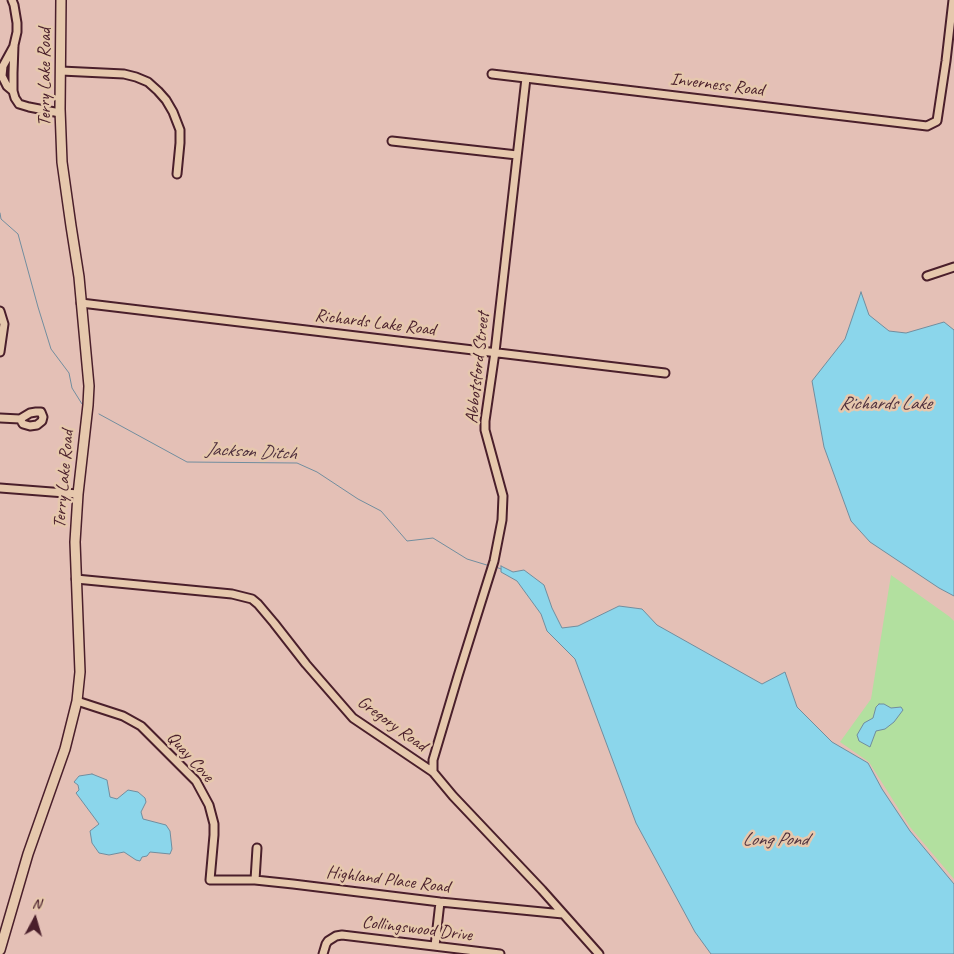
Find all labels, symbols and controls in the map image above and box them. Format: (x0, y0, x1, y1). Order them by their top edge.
street label: Terry Lake Road (34, 28, 56, 126)
street label: Inverness Road (669, 69, 765, 101)
street label: Richards Lake Road (313, 305, 437, 341)
street label: Abbotsford Street (461, 311, 495, 425)
water label: Richards Lake (839, 393, 931, 415)
street label: Terry Lake Road (49, 429, 79, 529)
water label: Jackson Ditch (205, 438, 297, 466)
street label: Gregory Road (353, 691, 431, 757)
street label: Quay Cove (162, 727, 218, 787)
water label: Long Pond (742, 829, 808, 851)
street label: Highland Place Road (325, 862, 451, 898)
north arrow (10, 894, 60, 944)
text: N (31, 895, 42, 912)
street label: Collingswood Drive (361, 912, 473, 946)

